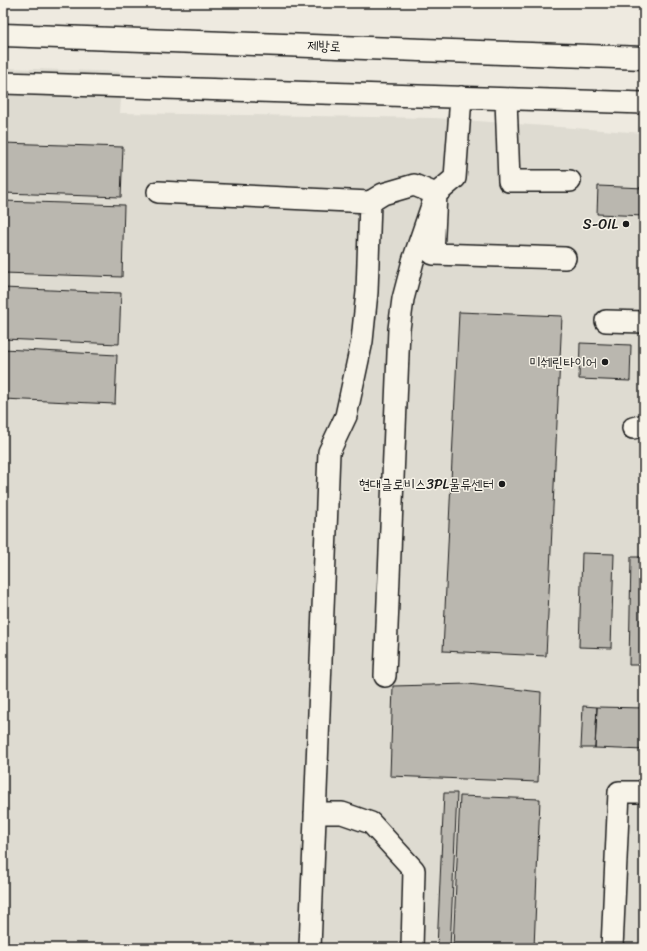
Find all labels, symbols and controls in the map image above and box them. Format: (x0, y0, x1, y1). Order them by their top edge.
street label: 제방로 (307, 33, 341, 59)
place label: S-OIL (583, 212, 619, 237)
marker: S-OIL (621, 219, 631, 229)
place label: 미쉐린타이어 (529, 350, 597, 375)
marker: 미쉐린타이어 (600, 357, 610, 367)
place label: 현대글로비스3PL물류센터 (359, 472, 494, 497)
marker: 현대글로비스3PL물류센터 (497, 479, 507, 489)

